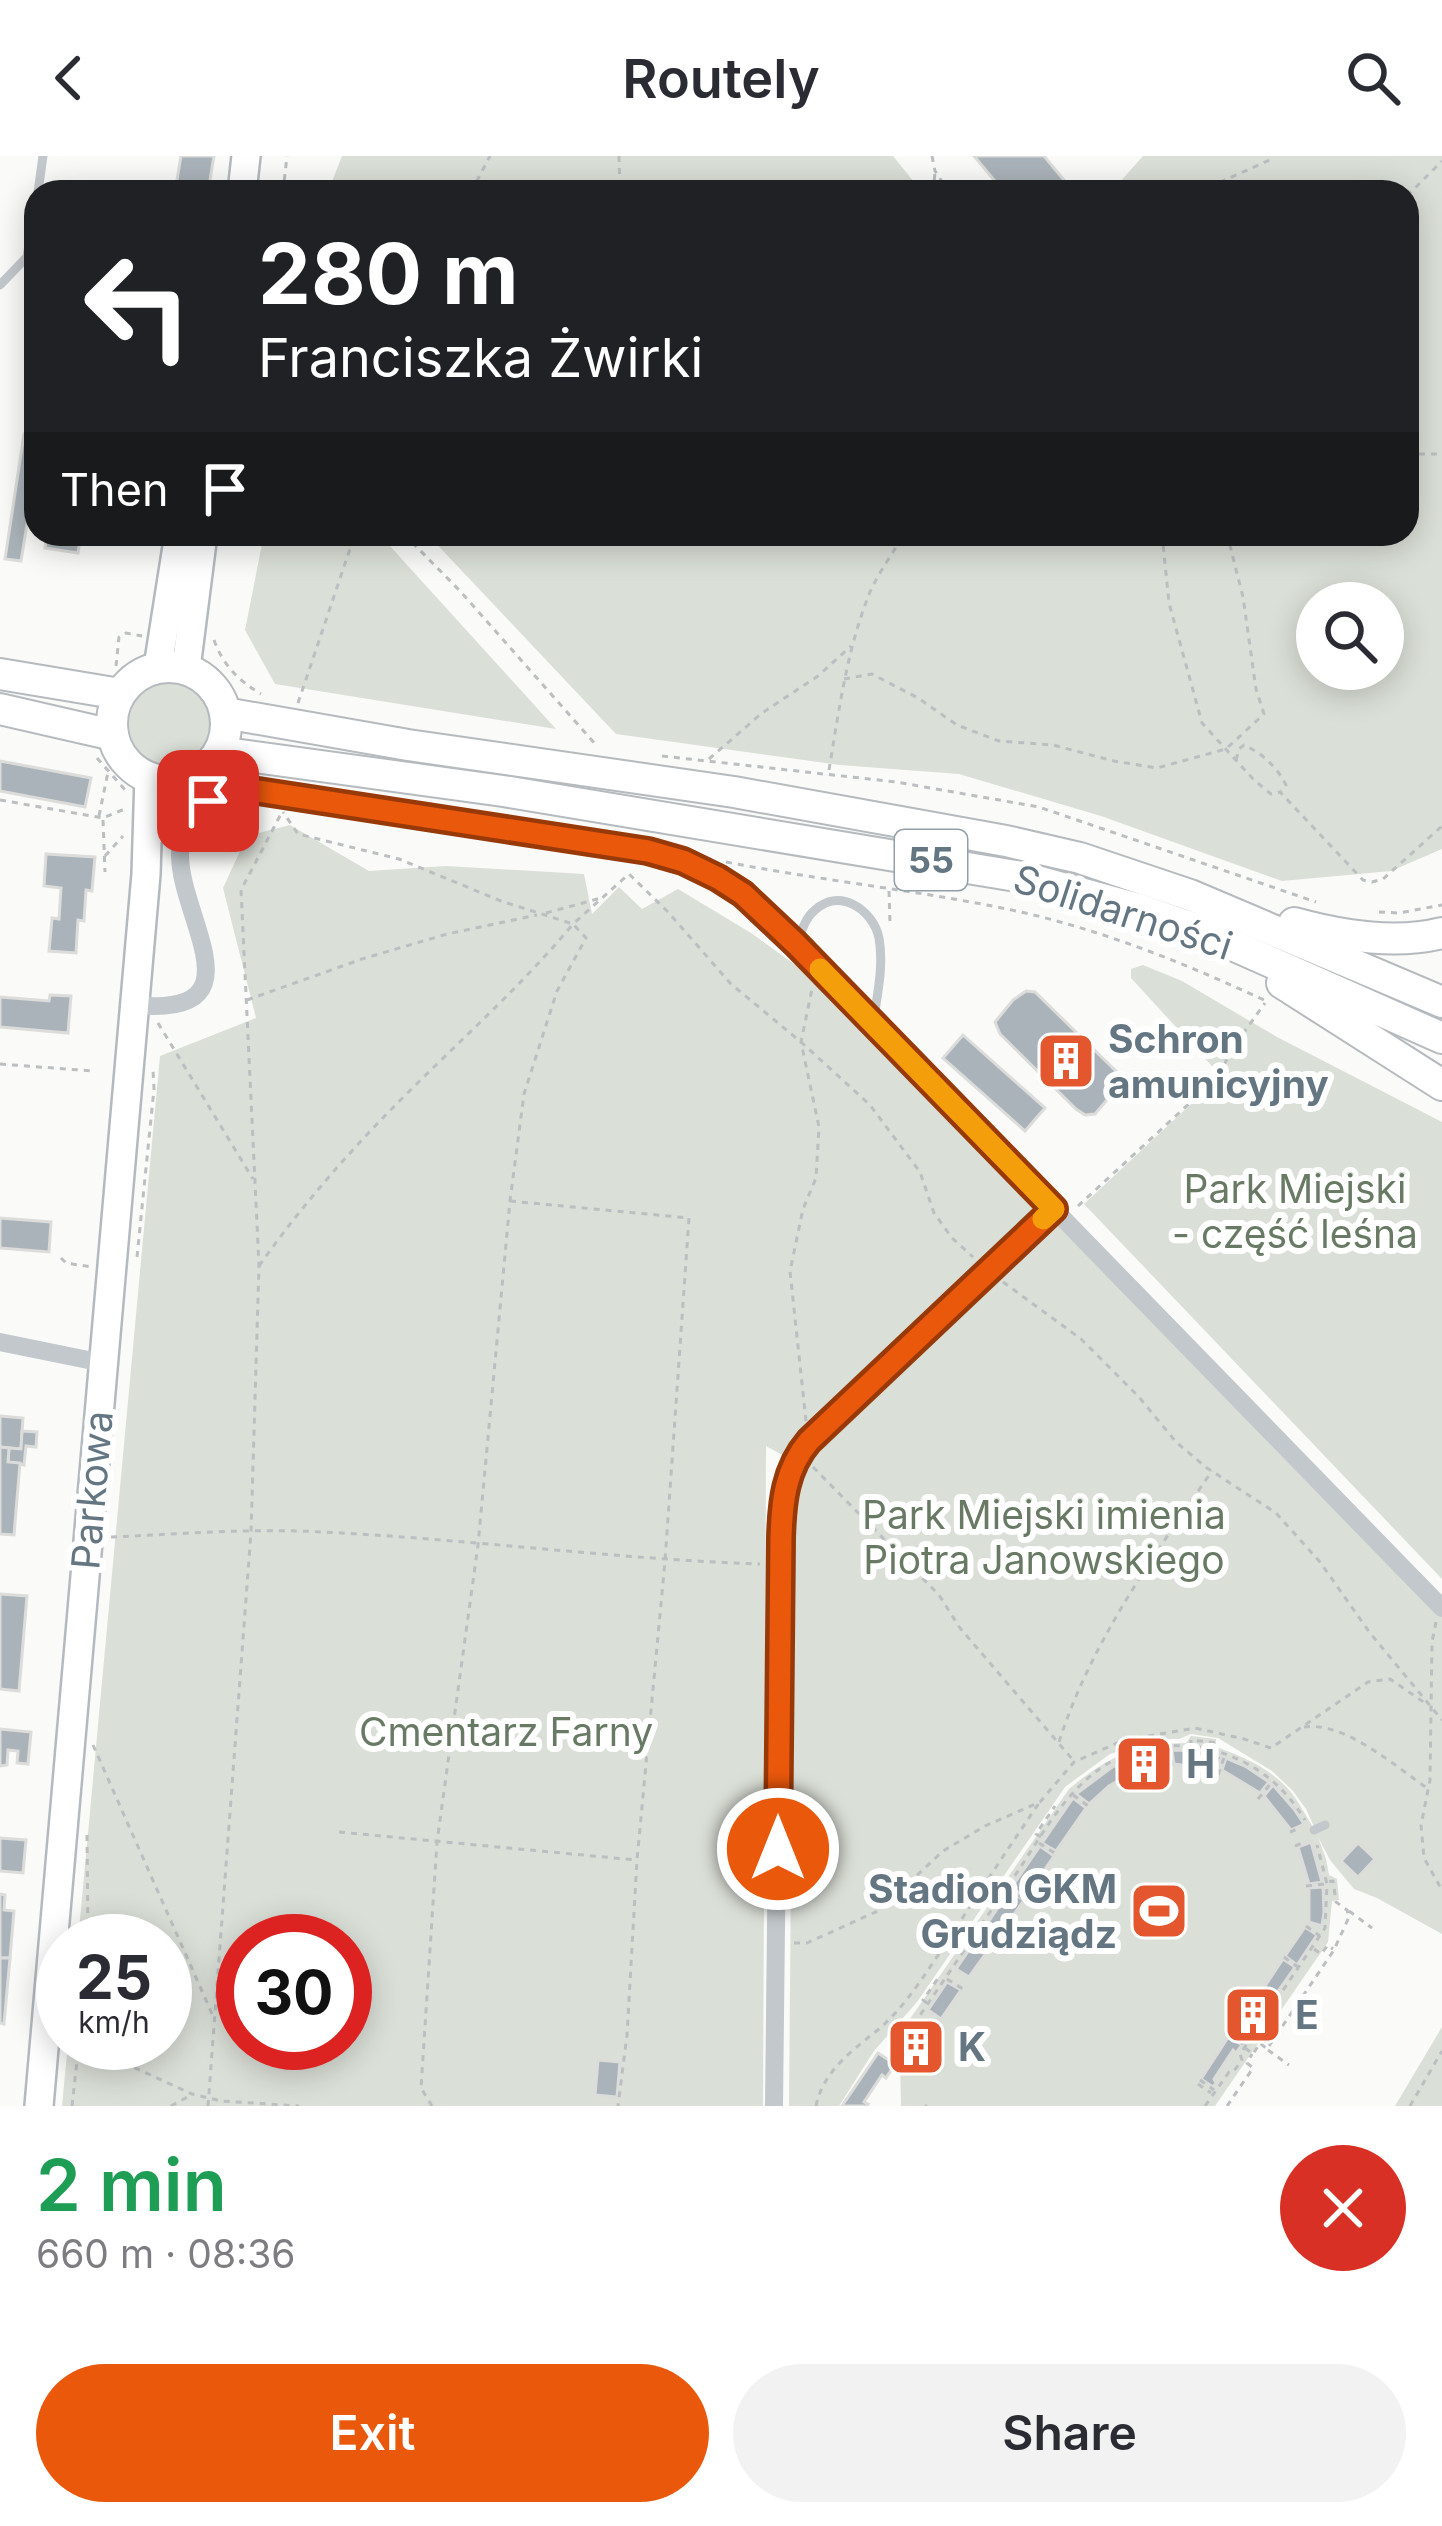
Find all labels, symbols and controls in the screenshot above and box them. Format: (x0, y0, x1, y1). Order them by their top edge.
icon: back (36, 45, 102, 111)
icon: search (1340, 45, 1406, 111)
text: Routely (622, 46, 820, 111)
text: 280 m (258, 223, 519, 324)
icon: left (60, 228, 216, 384)
text: Franciszka Żwirki (258, 325, 703, 390)
icon: arrive (192, 456, 258, 522)
text: Then (60, 462, 168, 517)
map controls (1296, 582, 1404, 690)
button: search (1296, 582, 1404, 690)
pin (157, 750, 259, 852)
icon: arrive (175, 768, 241, 834)
road number: 55 (895, 830, 967, 890)
street label: Solidarności (1008, 854, 1238, 969)
place label: Schron amunicyjny (1108, 1015, 1329, 1107)
building icon: Schron amunicyjny (1035, 1030, 1097, 1092)
park label: Park Miejski - część leśna (1172, 1165, 1418, 1257)
street label: Parkowa (61, 1409, 122, 1571)
park label: Park Miejski imienia Piotra Janowskiego (862, 1491, 1226, 1583)
park label: Cmentarz Farny (359, 1708, 653, 1755)
building icon: H (1113, 1733, 1175, 1795)
place label: H (1186, 1740, 1215, 1787)
position arrow (715, 1786, 841, 1912)
place label: Stadion GKM Grudziądz (868, 1865, 1117, 1957)
sports icon: Stadion GKM Grudziądz (1128, 1880, 1190, 1942)
speed limit sign: 30 (216, 1914, 372, 2070)
text: 25 (76, 1941, 152, 2013)
building icon: E (1222, 1984, 1284, 2046)
place label: E (1295, 1991, 1319, 2038)
text: km/h (78, 2004, 150, 2040)
building icon: K (885, 2016, 947, 2078)
place label: K (958, 2023, 986, 2070)
text: 2 min (36, 2141, 227, 2228)
button: close (1280, 2145, 1406, 2271)
text: 660 m · 08:36 (36, 2230, 296, 2277)
button: Exit (36, 2364, 709, 2502)
button: Share (733, 2364, 1406, 2502)

